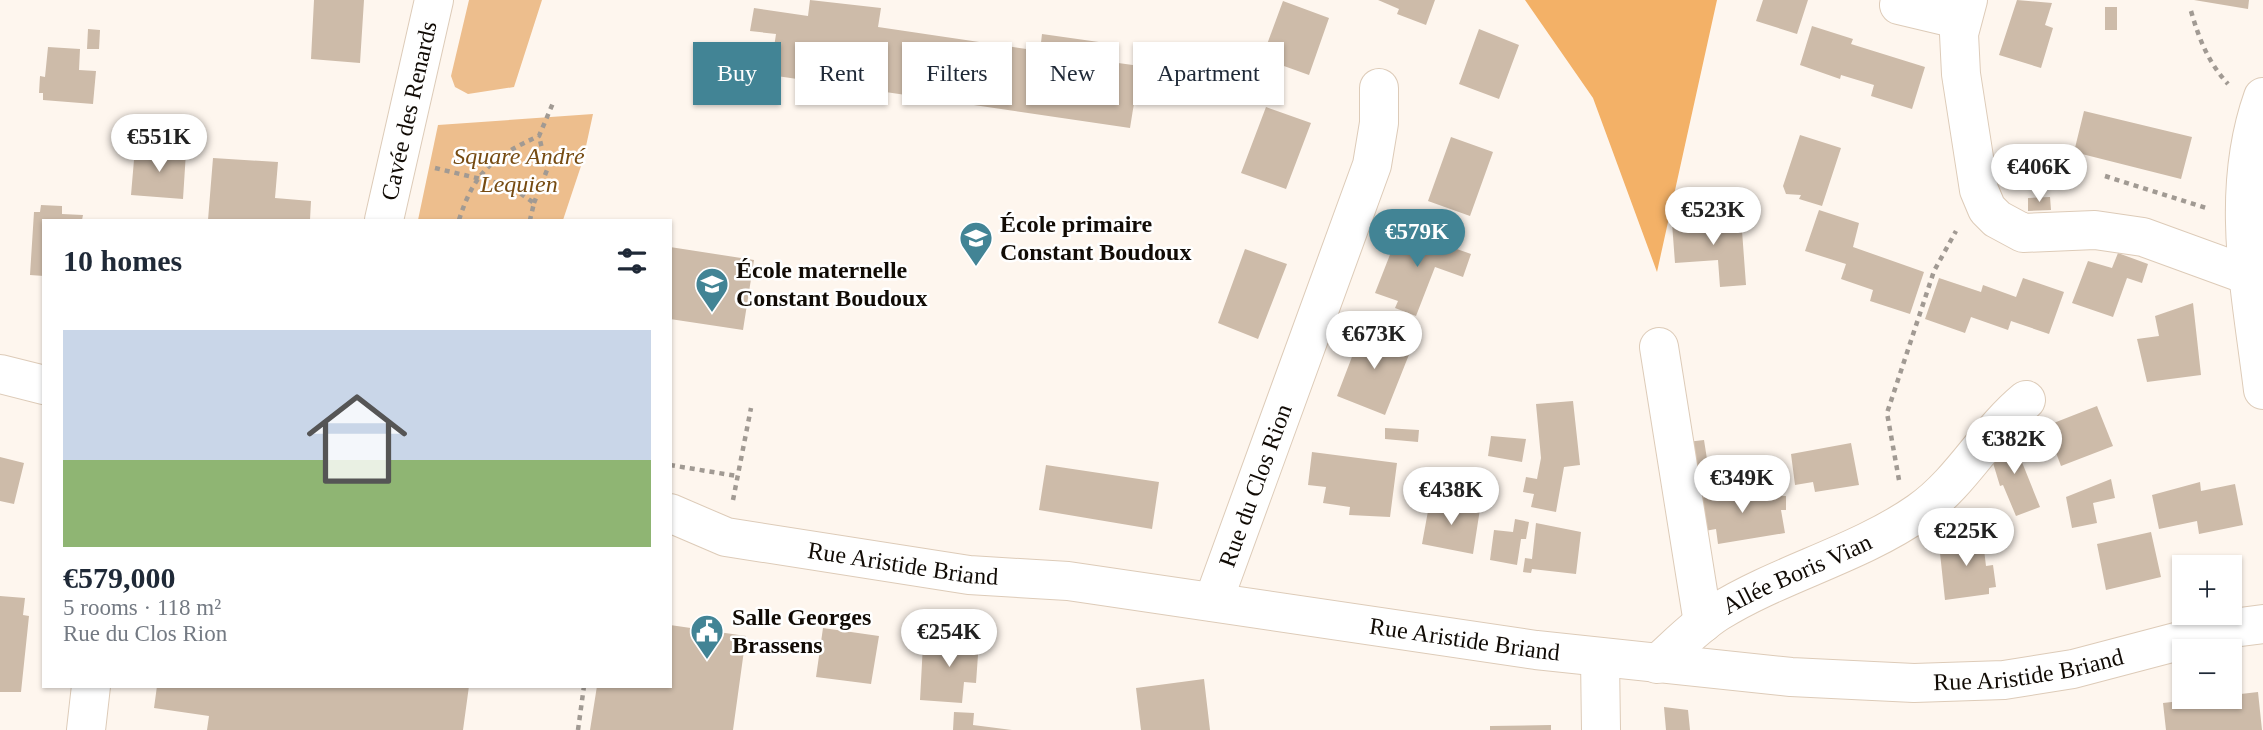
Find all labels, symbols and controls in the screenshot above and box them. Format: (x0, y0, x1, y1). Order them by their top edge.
street label: Cavée des Renards (376, 19, 442, 203)
chip: Buy (693, 42, 781, 105)
chip: Rent (795, 42, 888, 105)
chip: Filters (902, 42, 1012, 105)
chip: New (1026, 42, 1119, 105)
chip: Apartment (1133, 42, 1284, 105)
pin: €551K (110, 114, 208, 174)
text: €551K (127, 124, 191, 149)
park label: Square André Lequien (453, 143, 586, 197)
pin: €406K (1990, 144, 2088, 204)
text: €406K (2007, 154, 2071, 179)
pin: €523K (1664, 188, 1762, 247)
text: €523K (1681, 197, 1745, 222)
pin: €579K (1368, 210, 1466, 269)
place label: École primaire Constant Boudoux (1000, 211, 1191, 265)
school or university icon: École primaire Constant Boudoux (957, 219, 995, 268)
text: €579K (1385, 219, 1449, 244)
icon: filters (613, 242, 651, 280)
text: 10 homes (63, 244, 182, 277)
place label: École maternelle Constant Boudoux (736, 257, 927, 311)
school or university icon: École maternelle Constant Boudoux (693, 265, 731, 314)
pin: €673K (1325, 312, 1423, 371)
text: €673K (1342, 321, 1406, 346)
icon: home (294, 376, 420, 502)
street label: Rue du Clos Rion (1214, 400, 1297, 570)
pin: €382K (1965, 416, 2063, 476)
text: €382K (1982, 426, 2046, 451)
pin: €349K (1693, 456, 1791, 515)
text: €349K (1710, 465, 1774, 490)
pin: €438K (1402, 468, 1500, 527)
text: €438K (1419, 477, 1483, 502)
pin: €225K (1917, 508, 2015, 568)
text: €225K (1934, 518, 1998, 543)
street label: Allée Boris Vian (1718, 529, 1876, 619)
street label: Rue Aristide Briand (806, 537, 999, 590)
map controls (2172, 555, 2242, 709)
button: + (2172, 555, 2242, 625)
text: €579,000 (63, 561, 176, 594)
text: 5 rooms · 118 m² (63, 595, 221, 620)
place label: Salle Georges Brassens (732, 604, 871, 658)
pin: €254K (900, 610, 998, 669)
public building icon: Salle Georges Brassens (688, 612, 726, 661)
street label: Rue Aristide Briand (1368, 613, 1561, 665)
text: €254K (917, 619, 981, 644)
text: Rue du Clos Rion (63, 621, 227, 646)
button: − (2172, 639, 2242, 709)
street label: Rue Aristide Briand (1933, 643, 2126, 695)

